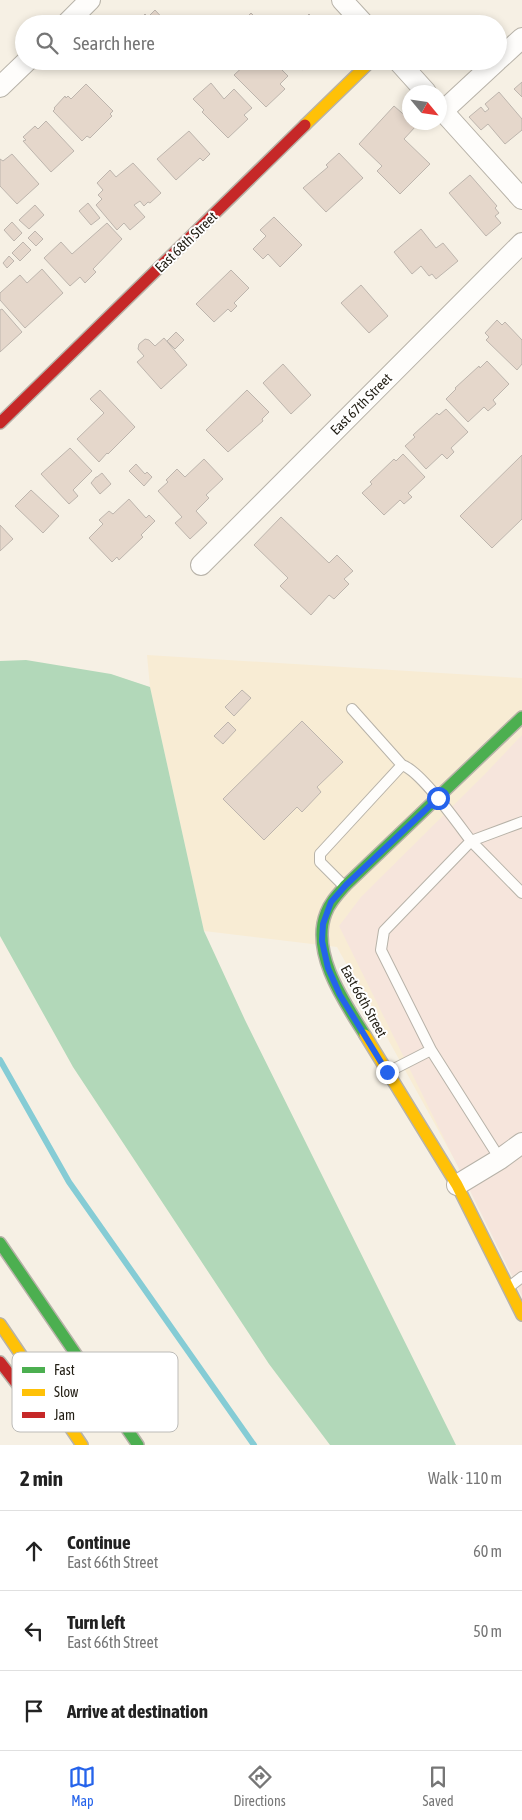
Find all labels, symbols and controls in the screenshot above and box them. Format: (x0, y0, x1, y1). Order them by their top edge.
search box (15, 15, 507, 70)
icon: search (33, 29, 61, 57)
text: Search here (73, 32, 155, 54)
north arrow (402, 85, 447, 130)
street label: East 68th Street (152, 208, 220, 276)
street label: East 67th Street (327, 370, 395, 438)
route start (427, 787, 450, 810)
street label: East 66th Street (338, 962, 390, 1040)
route end (376, 1061, 399, 1084)
legend (12, 1352, 178, 1432)
text: Fast (54, 1362, 75, 1378)
text: Slow (54, 1384, 79, 1400)
text: Jam (54, 1407, 75, 1423)
text: 2 min (20, 1466, 63, 1490)
text: Walk · 110 m (428, 1469, 502, 1487)
text: Continue (67, 1531, 131, 1553)
icon: ahead (20, 1537, 48, 1565)
text: 60 m (473, 1542, 502, 1560)
text: East 66th Street (67, 1553, 158, 1571)
text: Turn left (67, 1611, 125, 1633)
icon: left (20, 1617, 48, 1645)
text: 50 m (473, 1622, 502, 1640)
text: East 66th Street (67, 1633, 158, 1651)
icon: arrive (20, 1697, 48, 1725)
text: Arrive at destination (67, 1700, 208, 1722)
tab: Map (68, 1763, 96, 1809)
tab: Directions (233, 1763, 286, 1809)
tab: Saved (423, 1763, 454, 1809)

